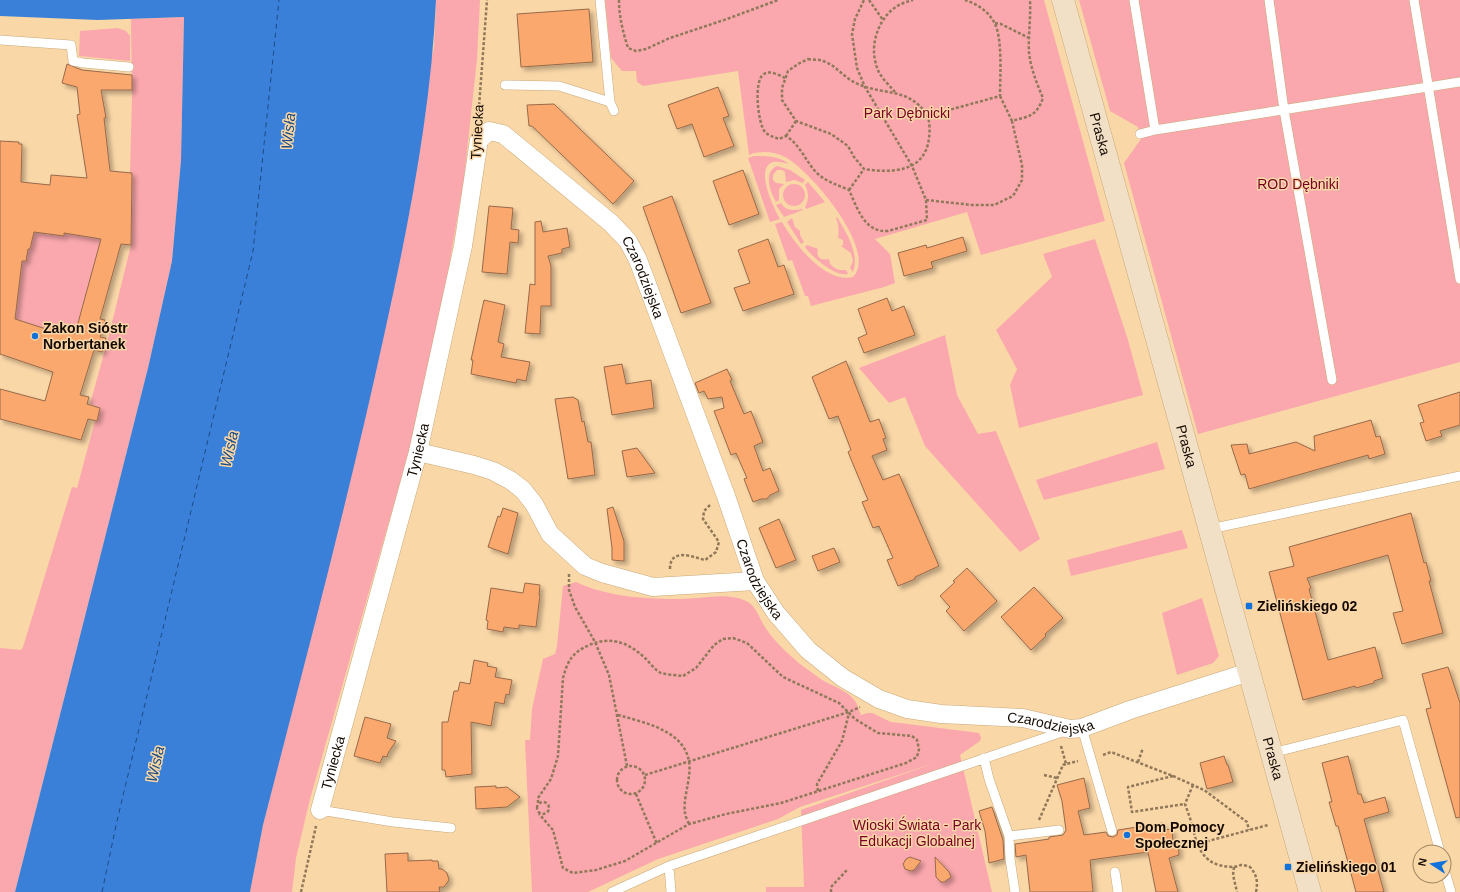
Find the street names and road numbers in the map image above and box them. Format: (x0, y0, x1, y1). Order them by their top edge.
street label: Tyniecka (468, 104, 486, 160)
street label: Praska (1087, 111, 1114, 157)
street label: Czarodziejska (619, 233, 667, 321)
street label: Tyniecka (403, 421, 432, 479)
street label: Praska (1173, 423, 1200, 470)
street label: Czarodziejska (733, 537, 786, 623)
street label: Czarodziejska (1007, 709, 1096, 737)
street label: Tyniecka (318, 734, 348, 792)
street label: Praska (1259, 735, 1287, 782)

